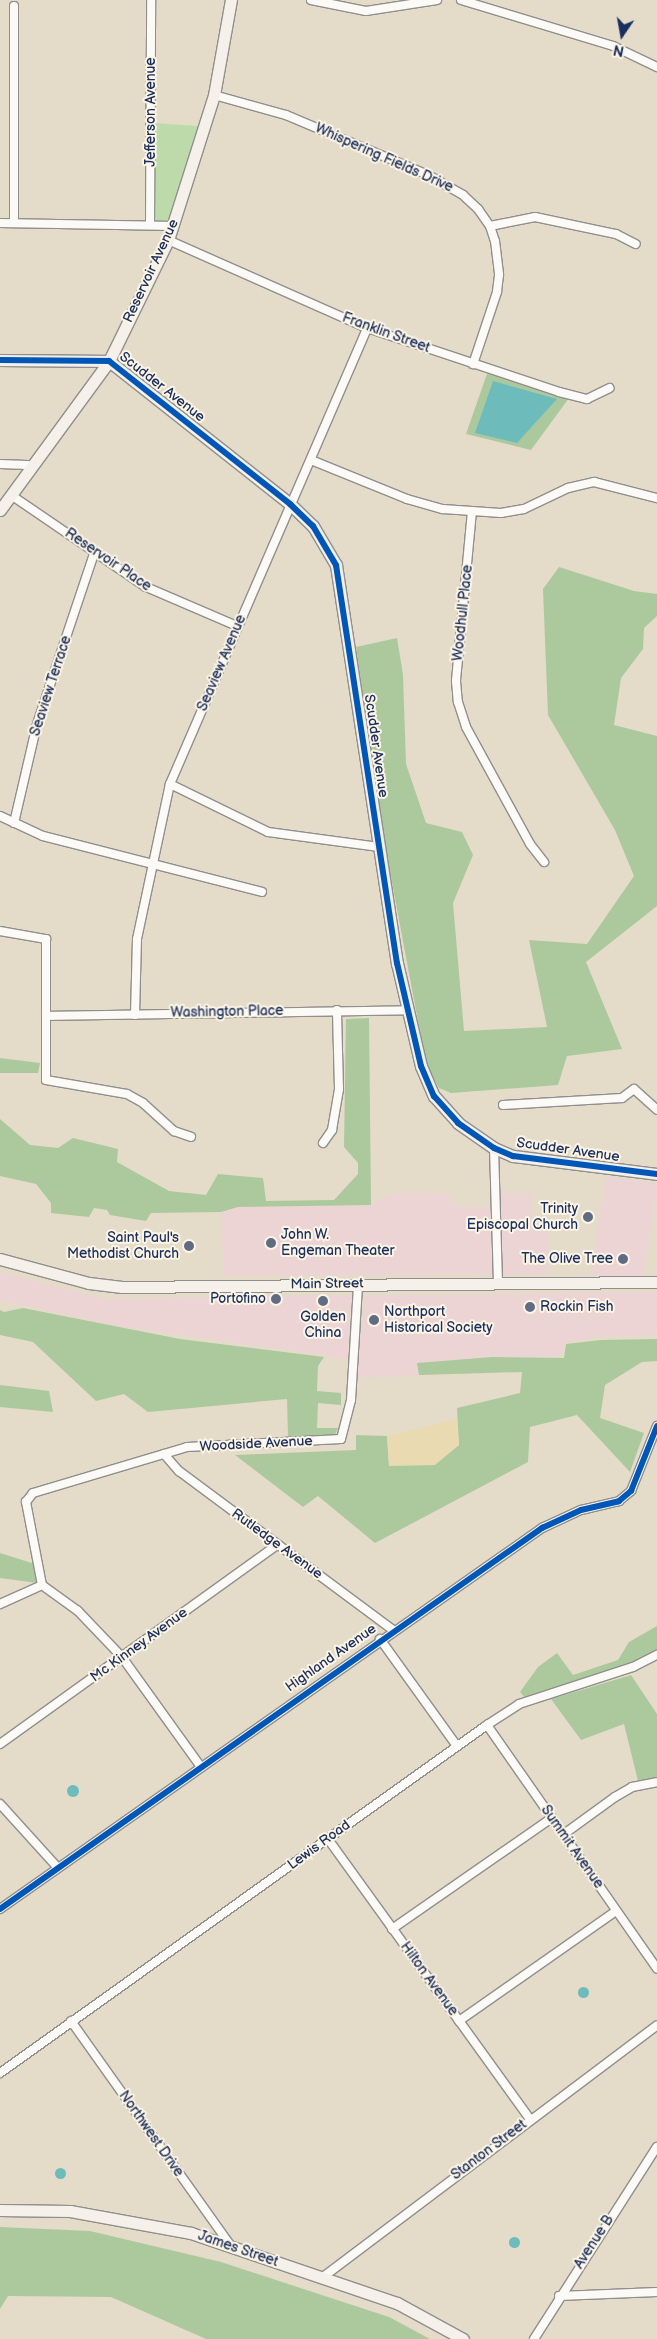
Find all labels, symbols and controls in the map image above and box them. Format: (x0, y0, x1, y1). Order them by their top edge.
north arrow (597, 10, 647, 60)
text: N (612, 41, 626, 60)
street label: Jefferson Avenue (143, 57, 159, 167)
street label: Whispering Fields Drive (312, 120, 456, 196)
street label: Reservoir Avenue (120, 217, 182, 325)
street label: Franklin Street (340, 309, 432, 357)
street label: Scudder Avenue (116, 348, 208, 426)
street label: Reservoir Place (62, 525, 154, 595)
street label: Woodhull Place (450, 564, 476, 662)
street label: Seaview Avenue (194, 612, 250, 714)
street label: Seaview Terrace (27, 634, 75, 738)
street label: Scudder Avenue (360, 693, 392, 799)
street label: Washington Place (170, 1003, 284, 1021)
street label: Scudder Avenue (515, 1134, 621, 1166)
place label: Trinity Episcopal Church (467, 1201, 578, 1234)
marker: Trinity Episcopal Church (582, 1211, 594, 1223)
place label: John W. Engeman Theater (281, 1227, 395, 1260)
place label: Saint Paul's Methodist Church (67, 1230, 179, 1262)
marker: John W. Engeman Theater (265, 1237, 277, 1249)
marker: Saint Paul's Methodist Church (183, 1240, 195, 1252)
place label: The Olive Tree (521, 1251, 613, 1267)
marker: The Olive Tree (617, 1253, 629, 1265)
street label: Main Street (290, 1275, 364, 1293)
place label: Portofino (210, 1291, 266, 1307)
marker: Portofino (270, 1293, 282, 1305)
marker: Golden China (317, 1295, 329, 1307)
place label: Rockin Fish (540, 1299, 613, 1315)
marker: Rockin Fish (524, 1301, 536, 1313)
place label: Northport Historical Society (384, 1304, 493, 1336)
place label: Golden China (300, 1309, 346, 1341)
marker: Northport Historical Society (368, 1314, 380, 1326)
street label: Woodside Avenue (199, 1433, 313, 1455)
street label: Rutledge Avenue (228, 1505, 326, 1583)
street label: Mc Kinney Avenue (87, 1604, 191, 1686)
street label: Highland Avenue (282, 1620, 380, 1696)
street label: Summit Avenue (537, 1802, 607, 1892)
street label: Lewis Road (284, 1817, 354, 1873)
street label: Hilton Avenue (397, 1939, 461, 2019)
street label: Northwest Drive (115, 2088, 187, 2180)
street label: Stanton Street (448, 2116, 530, 2184)
street label: Avenue B (571, 2212, 617, 2272)
street label: James Street (196, 2227, 280, 2271)

